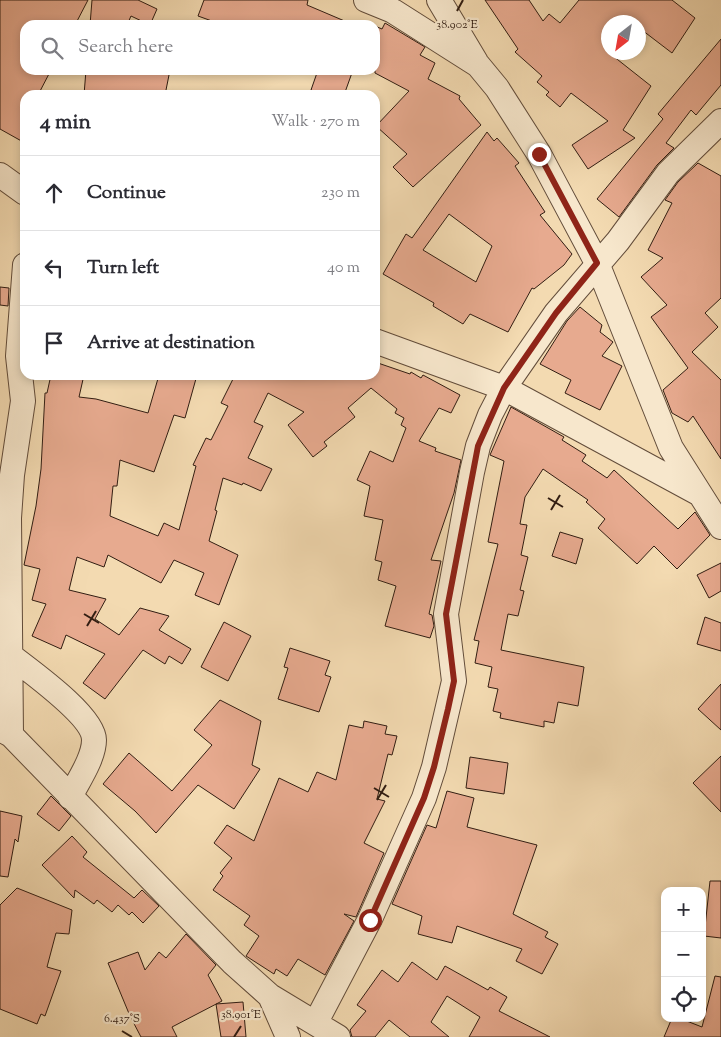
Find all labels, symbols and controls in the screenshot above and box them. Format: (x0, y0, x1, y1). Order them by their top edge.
north arrow (601, 15, 646, 60)
text: 38.902°E (436, 16, 478, 34)
search box (20, 20, 380, 75)
icon: search (38, 34, 66, 62)
text: Search here (78, 34, 173, 61)
text: 4 min (40, 108, 91, 138)
text: Walk · 270 m (271, 111, 360, 134)
route end (528, 143, 551, 166)
icon: ahead (40, 179, 68, 207)
text: Continue (87, 180, 166, 207)
text: 230 m (321, 182, 360, 205)
icon: left (40, 254, 68, 282)
text: Turn left (87, 255, 159, 282)
text: 40 m (327, 257, 360, 280)
icon: arrive (40, 329, 68, 357)
text: Arrive at destination (87, 330, 255, 357)
map controls (661, 887, 706, 1022)
button: + (661, 887, 706, 932)
route start (359, 909, 382, 932)
button: − (661, 932, 706, 977)
button: locate (661, 977, 706, 1022)
text: 38.901°E (221, 1006, 262, 1024)
text: 6.437°S (104, 1010, 140, 1028)

